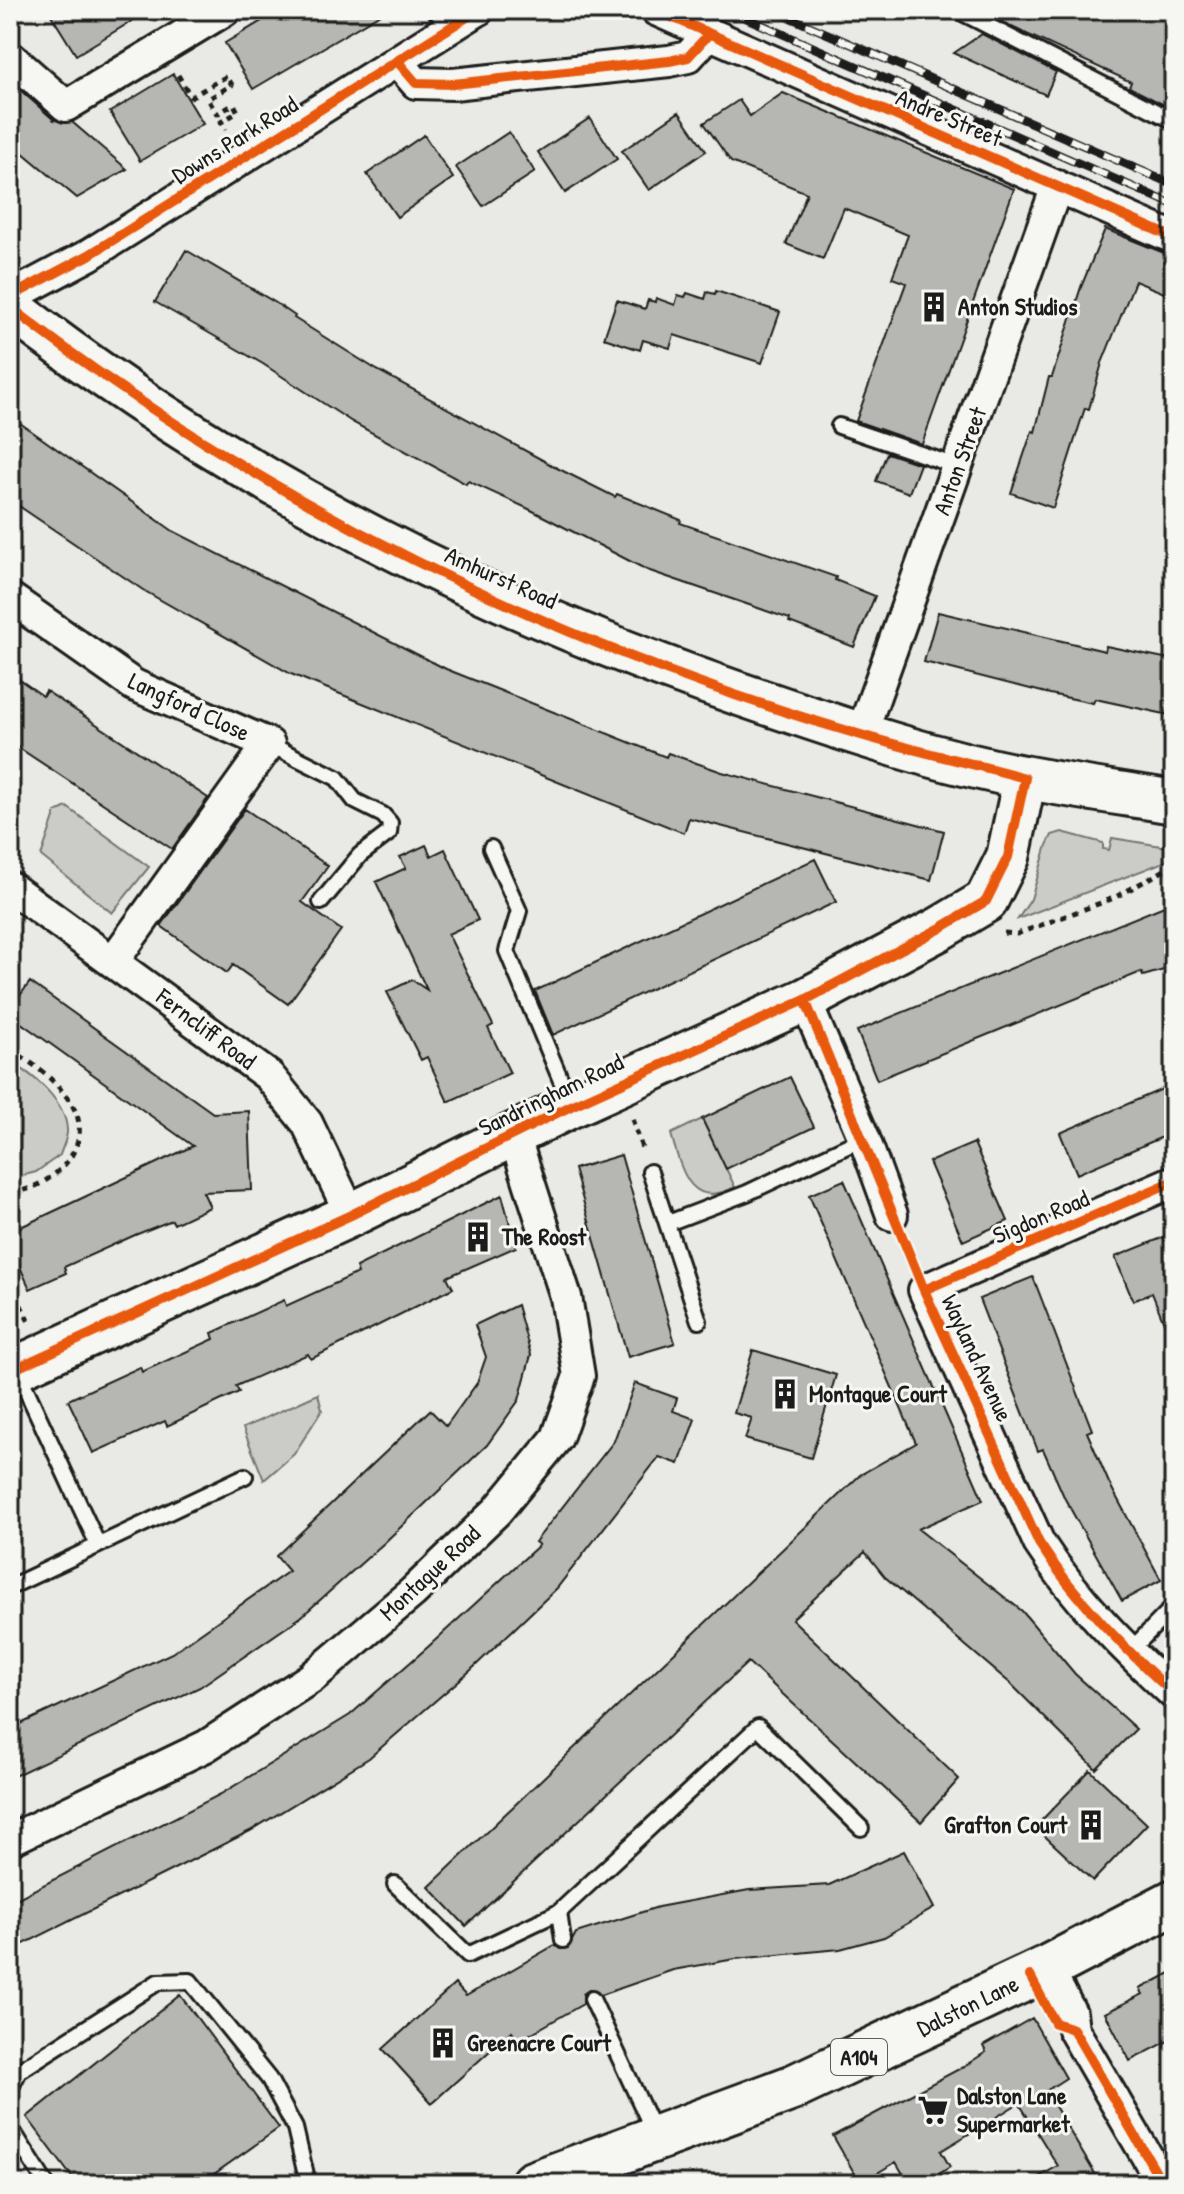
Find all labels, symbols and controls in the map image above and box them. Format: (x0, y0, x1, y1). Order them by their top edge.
street label: Andre Street (892, 80, 1008, 154)
street label: Downs Park Road (165, 88, 304, 191)
building icon: Anton Studios (917, 290, 951, 324)
place label: Anton Studios (958, 290, 1077, 322)
street label: Anton Street (925, 402, 994, 519)
street label: Amhurst Road (440, 538, 562, 616)
street label: Langford Close (124, 664, 256, 748)
street label: Ferncliff Road (149, 980, 263, 1076)
street label: Sandringham Road (473, 1045, 628, 1143)
street label: Sigdon Road (987, 1181, 1094, 1251)
building icon: The Roost (461, 1220, 495, 1254)
place label: The Roost (501, 1220, 587, 1252)
street label: Wayland Avenue (935, 1289, 1021, 1427)
building icon: Montague Court (768, 1377, 802, 1411)
place label: Montague Court (809, 1377, 947, 1410)
street label: Montague Road (372, 1517, 487, 1627)
place label: Grafton Court (944, 1808, 1068, 1840)
building icon: Grafton Court (1074, 1808, 1108, 1842)
street label: Dalston Lane (911, 1967, 1024, 2043)
building icon: Greenacre Court (426, 2026, 460, 2060)
place label: Greenacre Court (467, 2026, 611, 2058)
road number: A104 (831, 2039, 887, 2075)
place label: Dalston Lane Supermarket (957, 2079, 1070, 2140)
supermarket icon: Dalston Lane Supermarket (916, 2093, 950, 2127)

